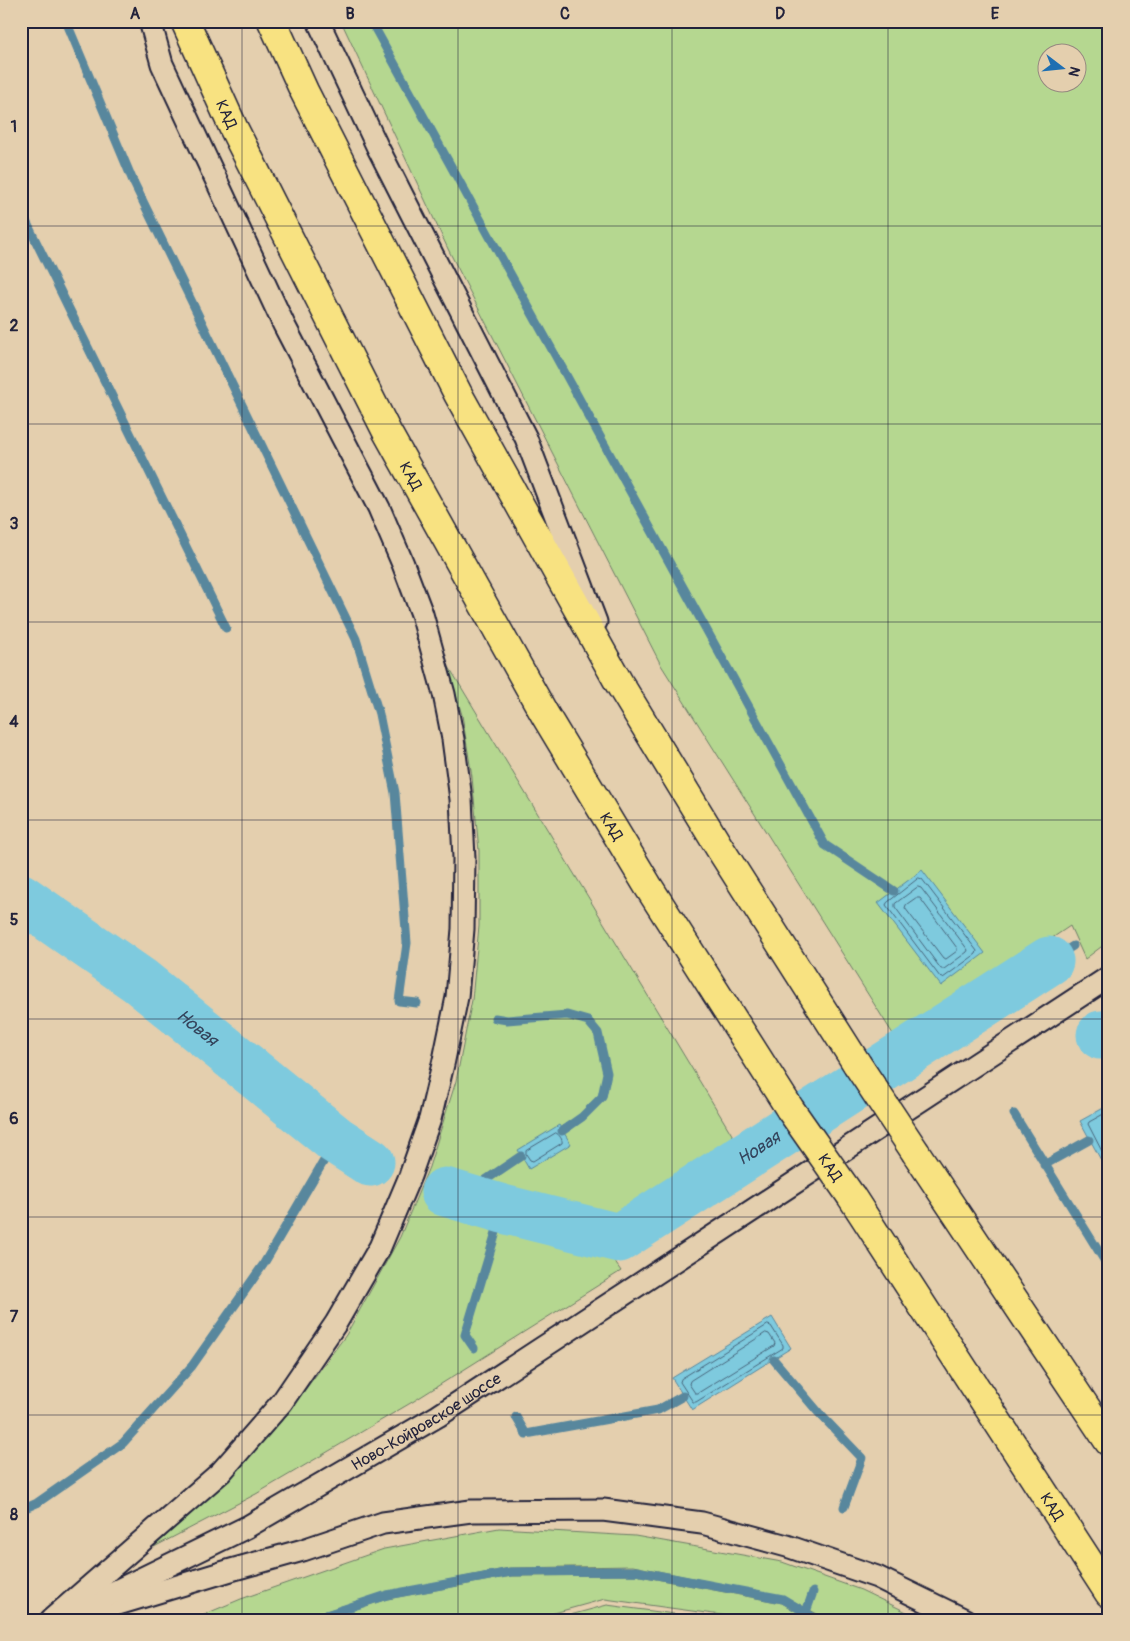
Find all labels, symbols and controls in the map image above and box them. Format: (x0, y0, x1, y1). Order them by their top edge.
text: A (130, 4, 141, 24)
text: B (345, 4, 355, 24)
text: C (560, 4, 570, 24)
text: D (775, 4, 785, 24)
text: E (991, 4, 1000, 24)
north arrow (1038, 42, 1088, 92)
text: N (1065, 65, 1083, 78)
street label: КАД (211, 97, 241, 132)
text: 1 (11, 117, 17, 137)
text: 2 (10, 316, 19, 336)
street label: КАД (395, 458, 427, 494)
text: 3 (10, 514, 19, 534)
text: 4 (9, 712, 19, 732)
street label: КАД (595, 809, 627, 845)
text: 5 (10, 910, 19, 930)
water label: Новая (172, 1004, 224, 1053)
text: 6 (9, 1109, 19, 1129)
water label: Новая (733, 1125, 786, 1171)
street label: КАД (813, 1150, 847, 1186)
text: 7 (10, 1307, 19, 1327)
street label: Ново-Койровское шоссе (348, 1368, 505, 1475)
street label: КАД (1035, 1489, 1068, 1525)
text: 8 (10, 1505, 18, 1525)

